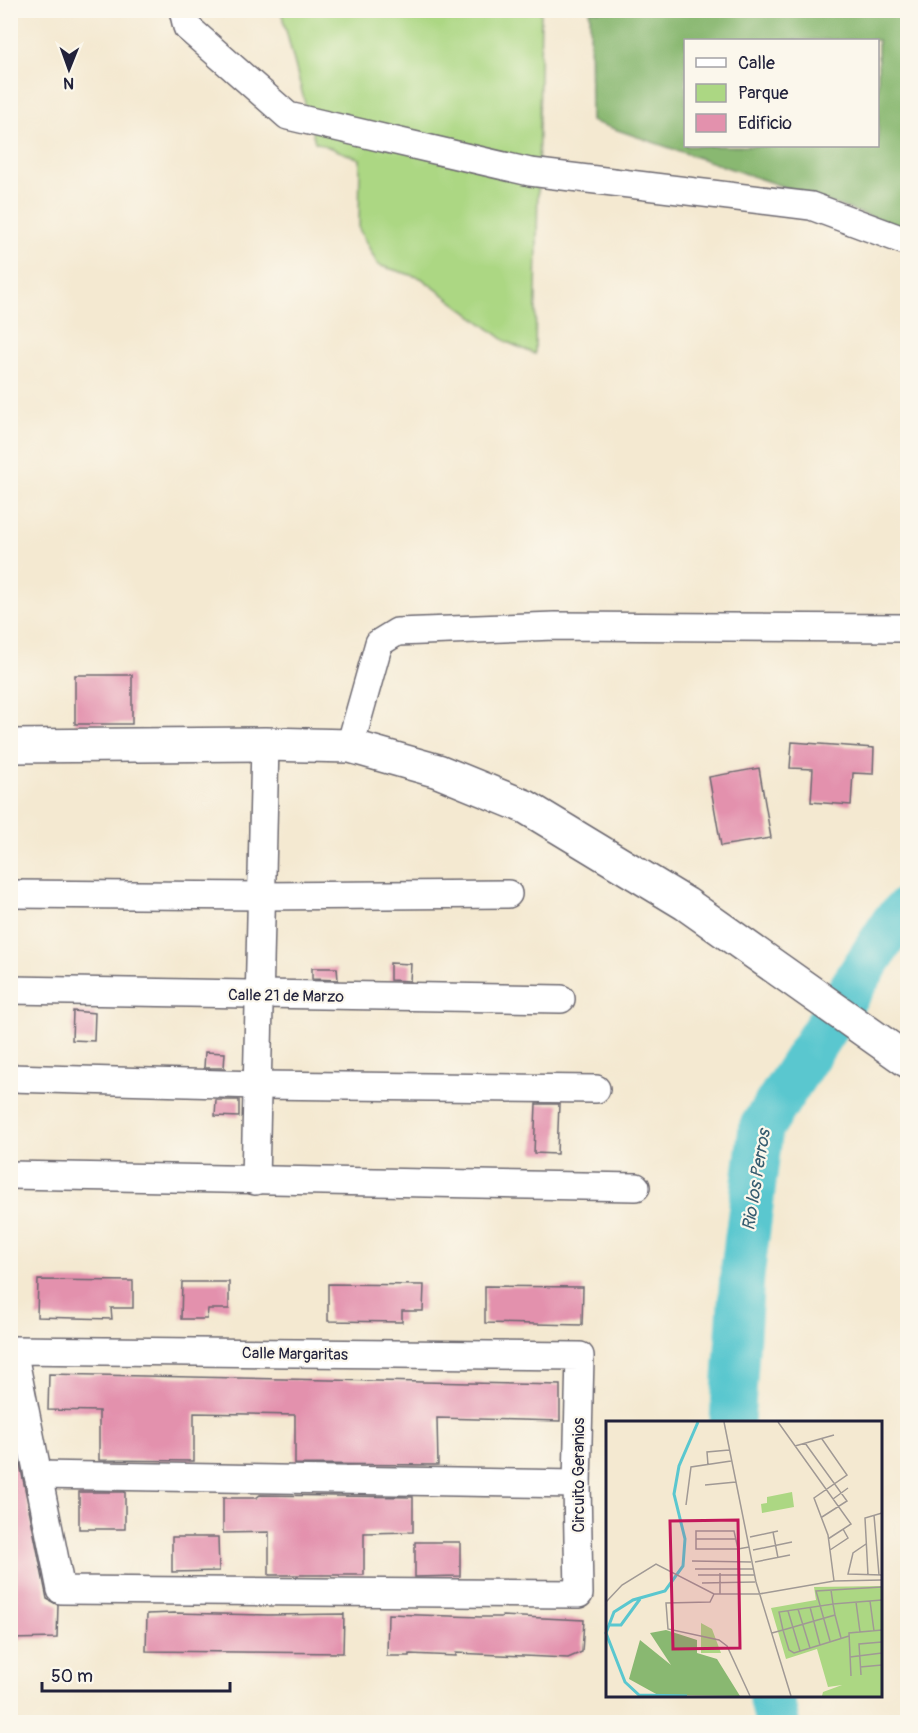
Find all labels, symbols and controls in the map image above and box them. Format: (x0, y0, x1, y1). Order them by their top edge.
north arrow (39, 39, 99, 99)
legend (684, 39, 879, 147)
text: Calle (738, 52, 775, 75)
text: N (63, 73, 74, 93)
text: Parque (738, 82, 788, 105)
text: Edificio (738, 112, 792, 135)
street label: Calle 21 de Marzo (228, 985, 345, 1007)
water label: Rio los Perros (737, 1126, 776, 1232)
street label: Calle Margaritas (242, 1343, 348, 1365)
street label: Circuito Geranios (569, 1418, 589, 1532)
inset map (606, 1421, 882, 1697)
scale bar (42, 1655, 230, 1693)
text: 50 m (51, 1665, 93, 1688)

